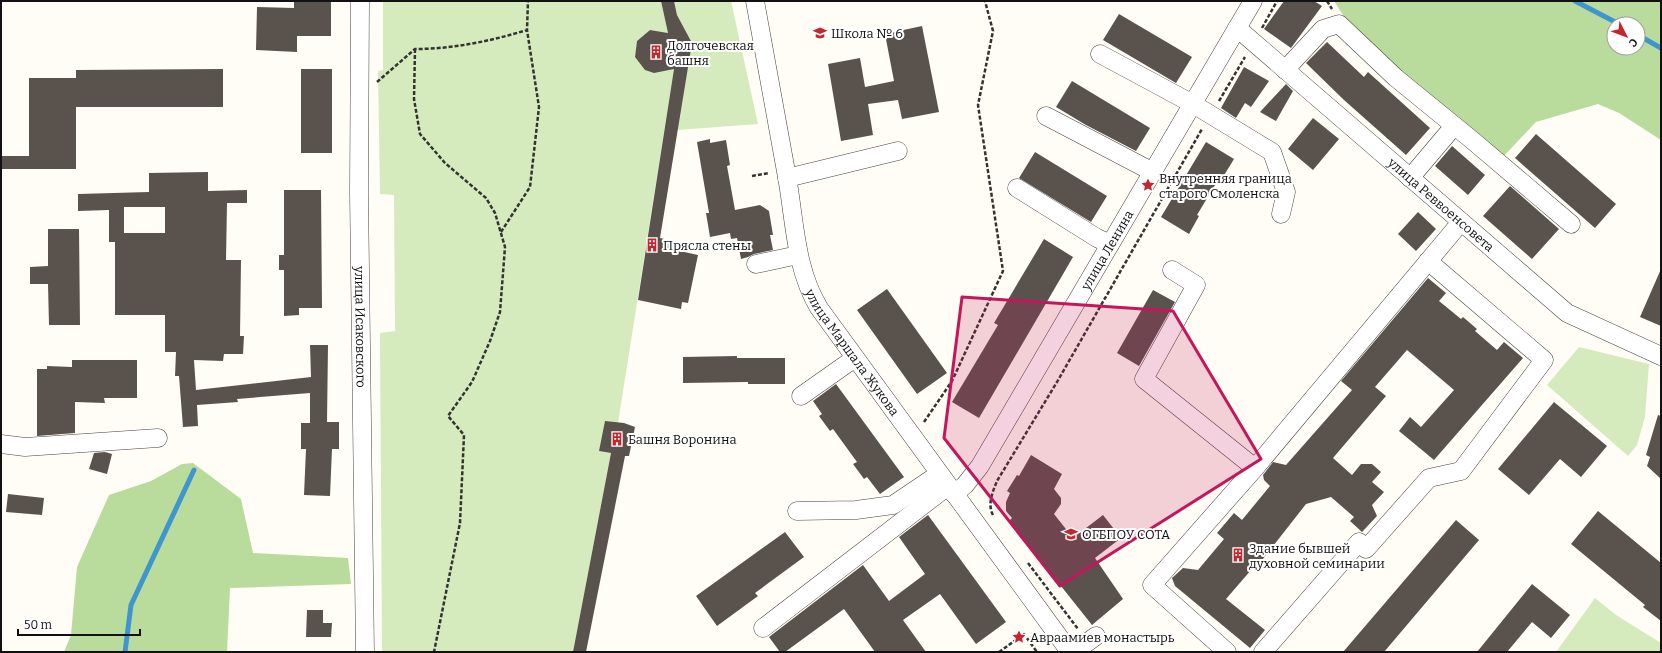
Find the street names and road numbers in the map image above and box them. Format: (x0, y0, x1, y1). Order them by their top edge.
street label: улица Реввоенсовета (1384, 154, 1497, 255)
street label: улица Ленина (1078, 208, 1137, 294)
street label: улица Исаковского (352, 265, 369, 388)
street label: улица Маршала Жукова (802, 286, 902, 419)

